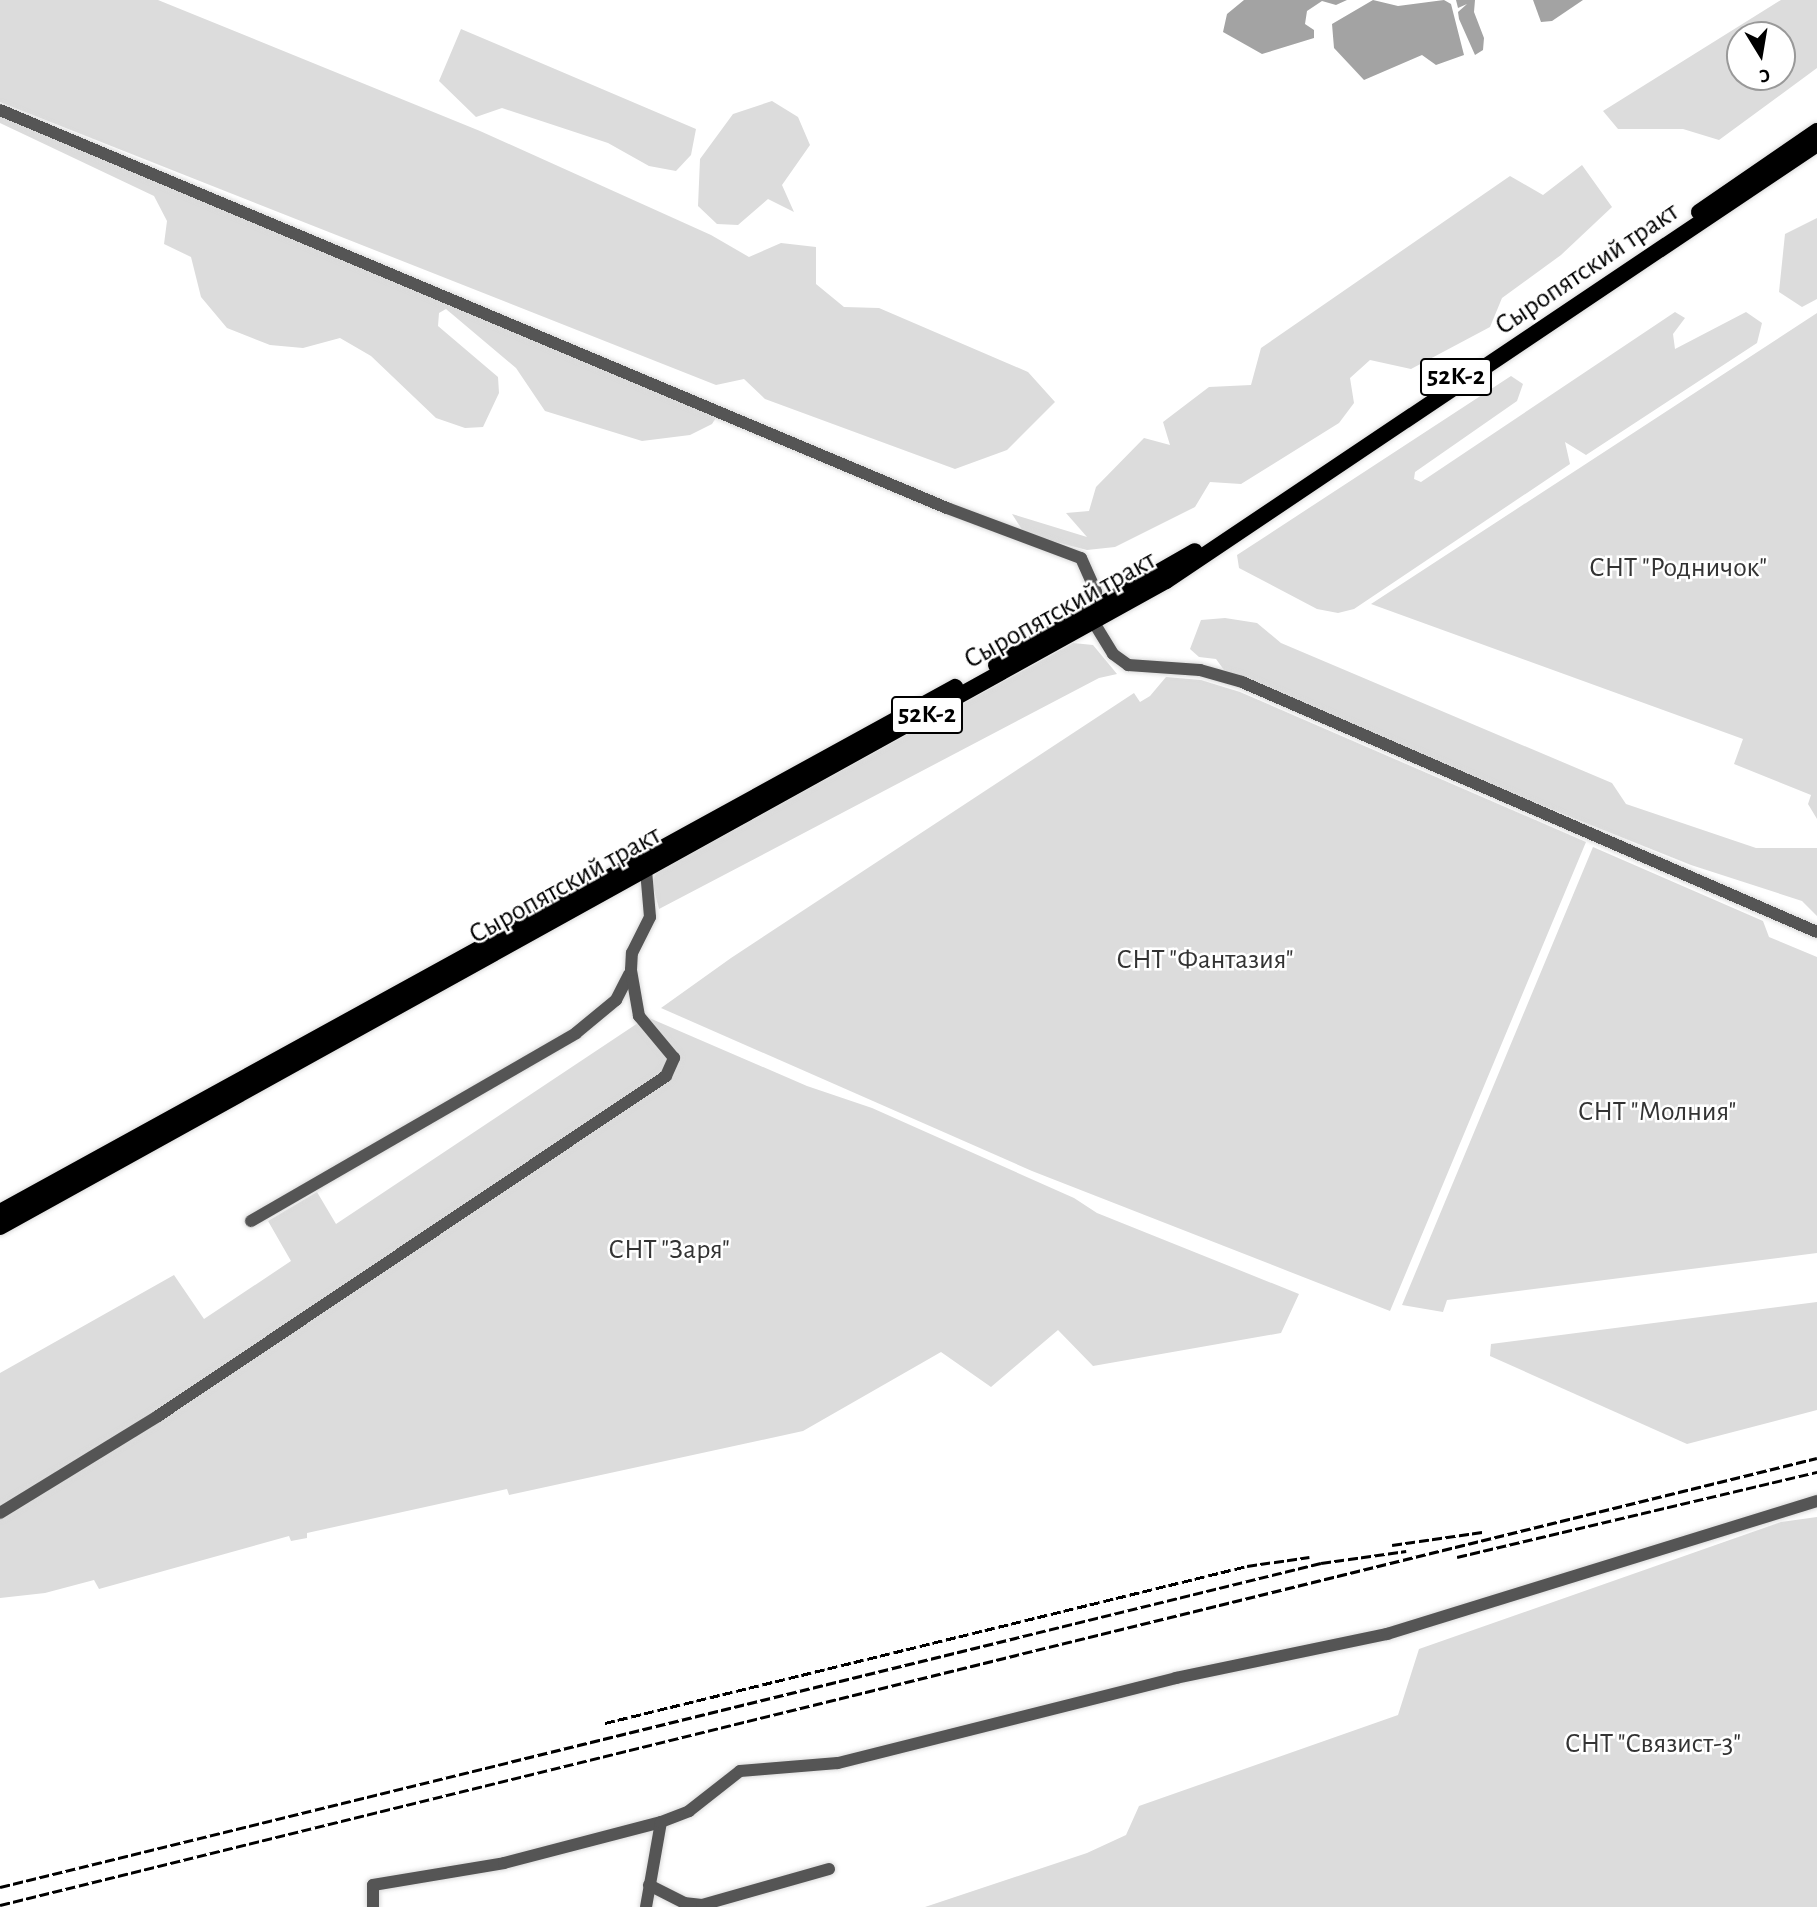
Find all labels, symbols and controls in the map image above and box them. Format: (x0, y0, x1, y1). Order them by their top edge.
north arrow (1726, 21, 1796, 91)
text: С (1758, 65, 1772, 85)
street label: Сыропятский тракт (1489, 195, 1685, 343)
road number: 52К-2 (1419, 354, 1493, 400)
street label: Сыропятский тракт (958, 543, 1162, 677)
park label: СНТ "Родничок" (1589, 551, 1767, 585)
road number: 52К-2 (890, 692, 964, 737)
street label: Сыропятский тракт (463, 818, 667, 952)
park label: СНТ "Фантазия" (1116, 943, 1294, 977)
park label: СНТ "Молния" (1578, 1095, 1736, 1129)
park label: СНТ "Заря" (608, 1233, 730, 1267)
park label: СНТ "Связист-3" (1565, 1727, 1741, 1761)

